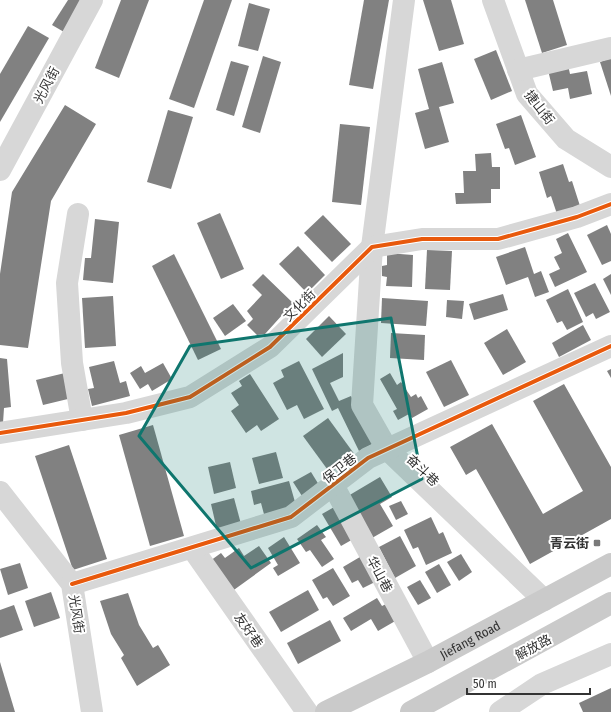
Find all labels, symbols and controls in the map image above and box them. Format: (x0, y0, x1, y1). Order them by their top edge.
street label: 光风街 (31, 64, 62, 106)
street label: 捷山街 (522, 87, 558, 127)
street label: 文化街 (280, 286, 318, 324)
street label: 保卫巷 (319, 450, 359, 486)
street label: 奋斗巷 (403, 451, 442, 489)
place label: 青云街 (550, 536, 589, 551)
marker: 青云街 (592, 538, 602, 548)
street label: 华山巷 (364, 553, 395, 595)
street label: 光风街 (66, 594, 87, 635)
street label: 友好巷 (231, 610, 266, 651)
street label: Jiefang Road (437, 618, 503, 662)
street label: 解放路 (512, 632, 554, 663)
scale bar (467, 670, 590, 696)
text: 50 m (473, 677, 497, 691)

